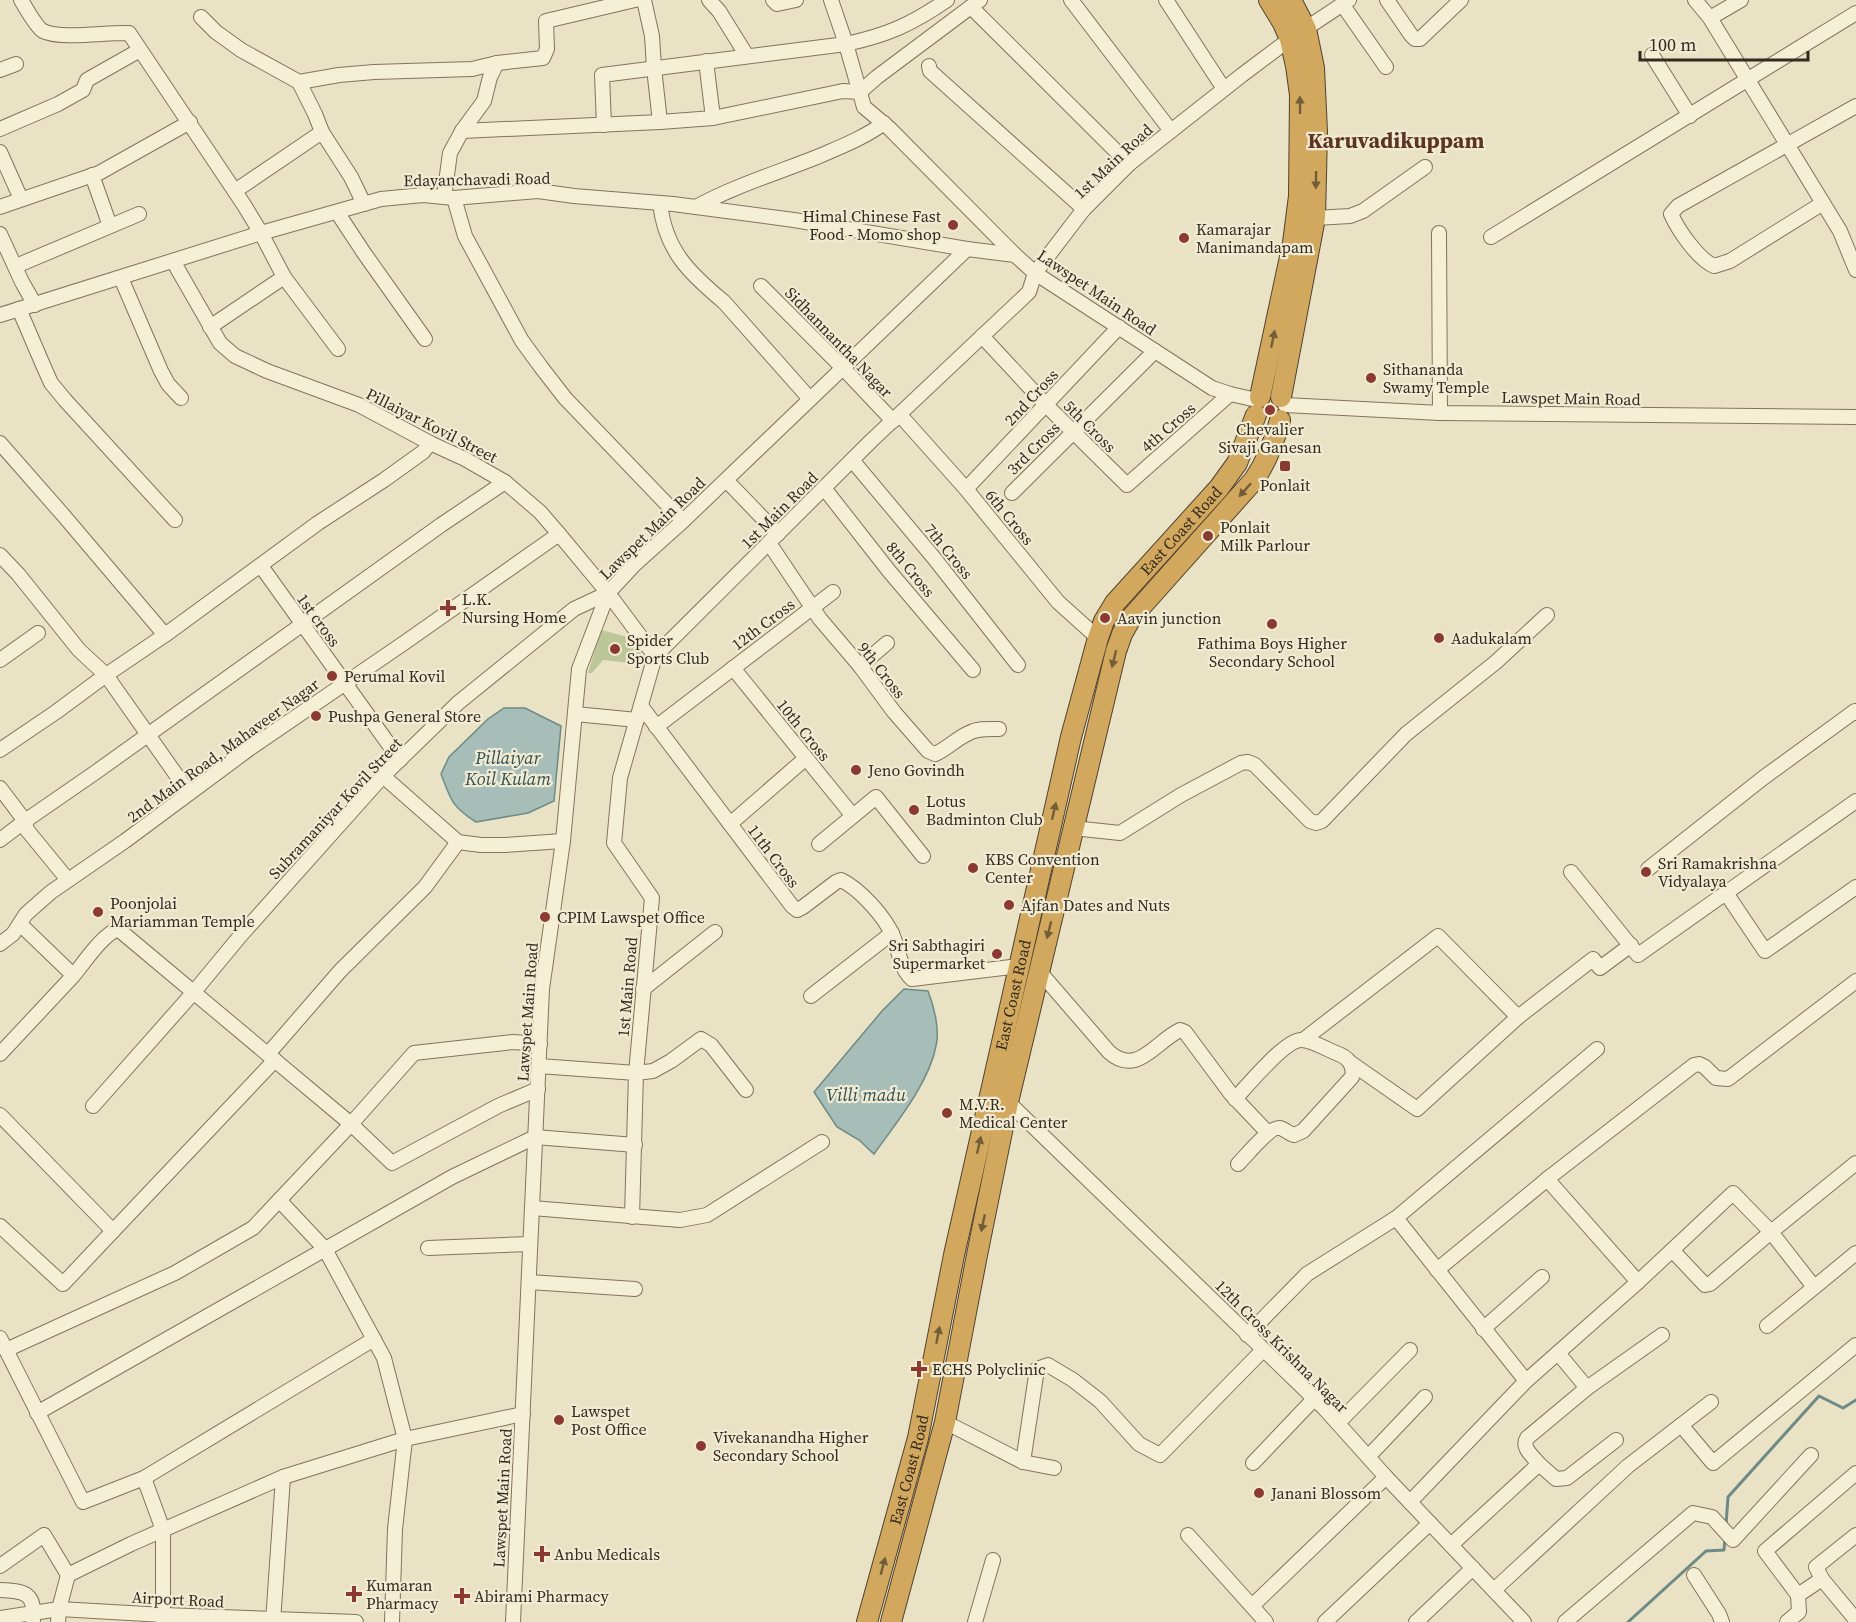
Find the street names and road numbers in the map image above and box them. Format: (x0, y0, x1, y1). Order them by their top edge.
street label: 1st Main Road (1069, 119, 1157, 203)
street label: Edayanchavadi Road (403, 167, 551, 191)
street label: Lawspet Main Road (1033, 244, 1161, 340)
street label: Sidhannantha Nagar (780, 282, 898, 402)
street label: 2nd Cross (999, 364, 1063, 430)
street label: Pillaiyar Kovil Street (363, 382, 502, 468)
street label: Lawspet Main Road (1501, 386, 1641, 410)
street label: 5th Cross (1059, 395, 1121, 457)
street label: 4th Cross (1136, 397, 1200, 457)
street label: 3rd Cross (1002, 417, 1064, 479)
street label: 1st Main Road (736, 467, 822, 553)
street label: Lawspet Main Road (594, 472, 710, 584)
street label: East Coast Road (1135, 481, 1227, 580)
street label: 6th Cross (981, 484, 1039, 550)
street label: 7th Cross (920, 518, 978, 584)
street label: 8th Cross (882, 536, 940, 602)
street label: 1st cross (292, 589, 346, 651)
street label: 12th Cross (727, 593, 799, 655)
street label: 9th Cross (853, 637, 911, 703)
street label: 2nd Main Road, Mahaveer Nagar (123, 673, 324, 827)
street label: 10th Cross (772, 694, 836, 766)
street label: Subramaniyar Kovil Street (263, 732, 407, 884)
street label: 11th Cross (743, 820, 805, 892)
street label: 1st Main Road (612, 936, 642, 1038)
street label: East Coast Road (990, 937, 1036, 1053)
street label: Lawspet Main Road (511, 942, 543, 1082)
street label: 12th Cross Krishna Nagar (1211, 1275, 1354, 1418)
street label: East Coast Road (884, 1413, 933, 1527)
street label: Lawspet Main Road (487, 1428, 517, 1568)
street label: Airport Road (131, 1586, 225, 1612)

